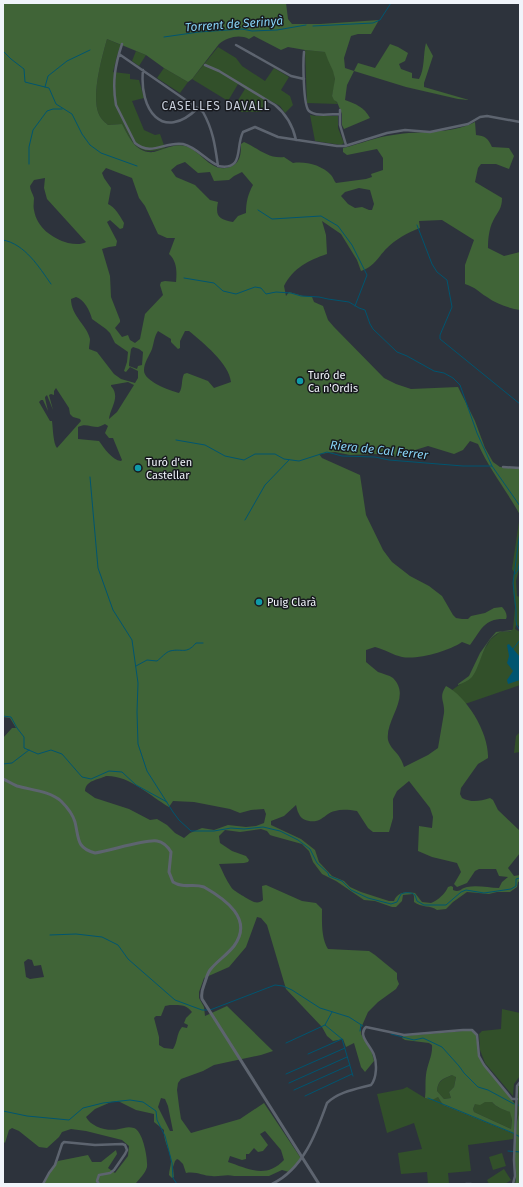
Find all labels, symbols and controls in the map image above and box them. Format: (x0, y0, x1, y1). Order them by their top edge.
water label: Torrent de Serinyà (185, 14, 284, 34)
district label: CASELLES DAVALL (161, 99, 271, 113)
place label: Turó de Ca n'Ordis (308, 369, 358, 395)
marker: Turó de Ca n'Ordis (295, 376, 305, 386)
water label: Riera de Cal Ferrer (329, 438, 429, 462)
place label: Turó d'en Castellar (146, 456, 192, 482)
marker: Turó d'en Castellar (133, 463, 143, 473)
place label: Puig Clarà (267, 596, 316, 609)
marker: Puig Clarà (254, 597, 264, 607)

